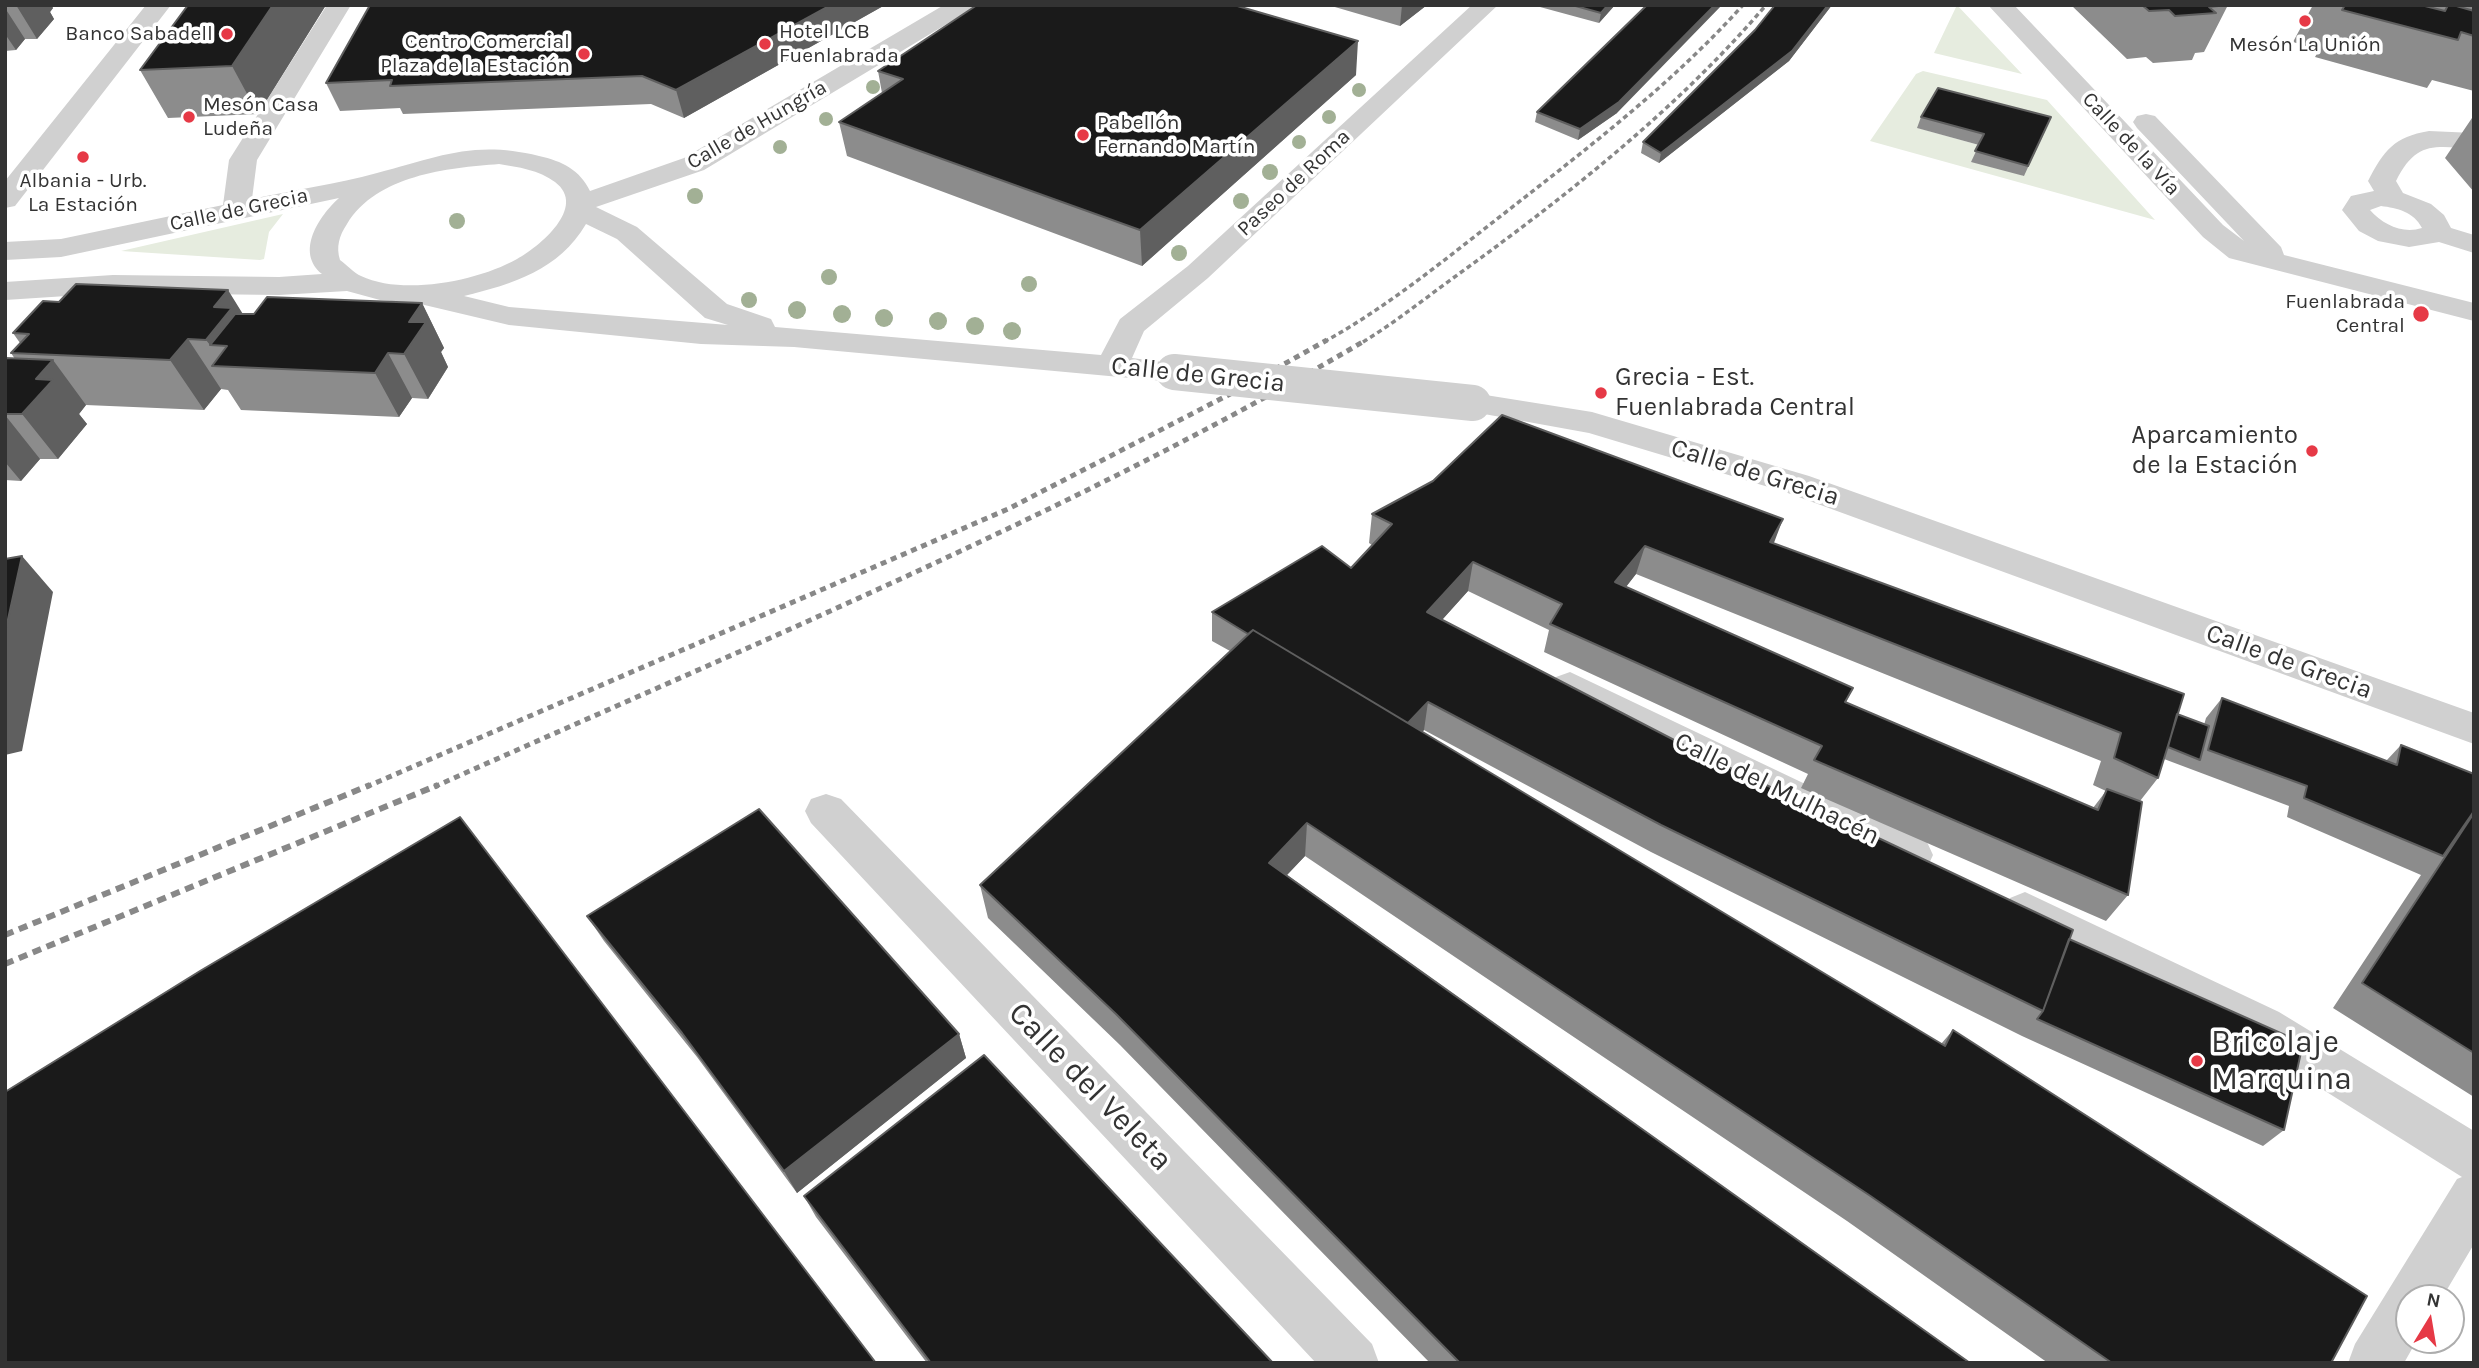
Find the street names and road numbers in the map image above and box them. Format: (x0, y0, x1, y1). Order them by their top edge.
street label: Calle de Hungría (683, 75, 831, 175)
street label: Calle de la Vía (2077, 87, 2185, 201)
street label: Paseo de Roma (1232, 124, 1356, 242)
street label: Calle de Grecia (168, 183, 310, 237)
street label: Calle de Grecia (1110, 350, 1286, 400)
street label: Calle de Grecia (1667, 433, 1843, 513)
street label: Calle de Grecia (2202, 618, 2376, 706)
street label: Calle del Mulhacén (1669, 726, 1885, 852)
street label: Calle del Veleta (1000, 995, 1180, 1179)

